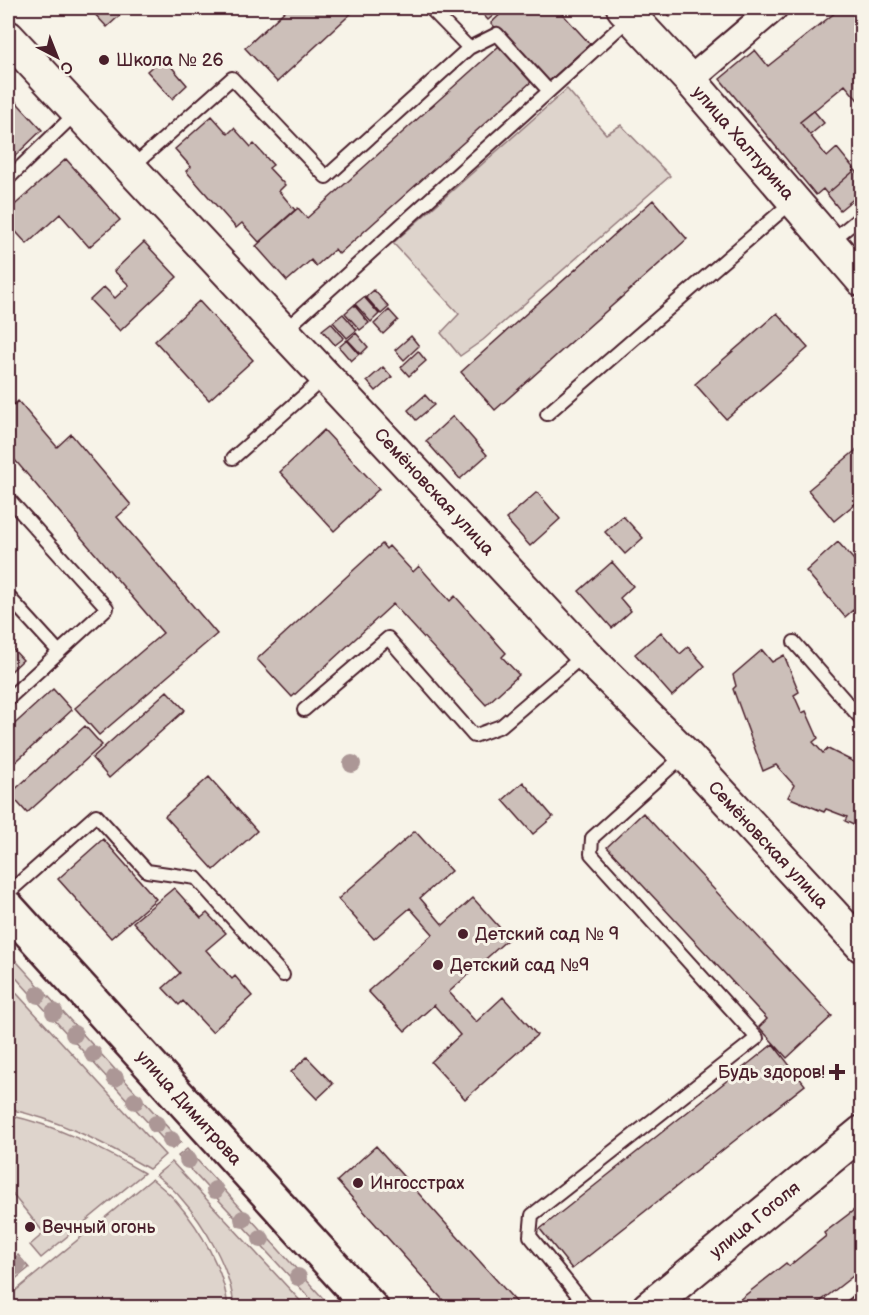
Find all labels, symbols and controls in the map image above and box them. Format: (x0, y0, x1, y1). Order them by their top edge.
north arrow (27, 27, 87, 87)
place label: Школа № 26 (116, 50, 223, 71)
marker: Школа № 26 (97, 53, 111, 67)
text: С (56, 56, 77, 78)
street label: улица Халтурина (688, 82, 798, 205)
street label: Семёновская улица (370, 424, 499, 560)
street label: Семёновская улица (704, 777, 833, 913)
place label: Детский сад № 9 (475, 924, 619, 945)
marker: Детский сад № 9 (456, 927, 470, 941)
place label: Детский сад №9 (450, 955, 589, 976)
marker: Детский сад №9 (431, 958, 445, 972)
street label: улица Димитрова (132, 1046, 246, 1170)
place label: Будь здоров! (718, 1062, 825, 1083)
marker: Будь здоров! (830, 1065, 844, 1079)
place label: Ингосстрах (370, 1173, 464, 1194)
marker: Ингосстрах (351, 1176, 365, 1190)
street label: улица Гоголя (706, 1177, 804, 1263)
place label: Вечный огонь (42, 1217, 156, 1238)
marker: Вечный огонь (23, 1220, 37, 1234)

